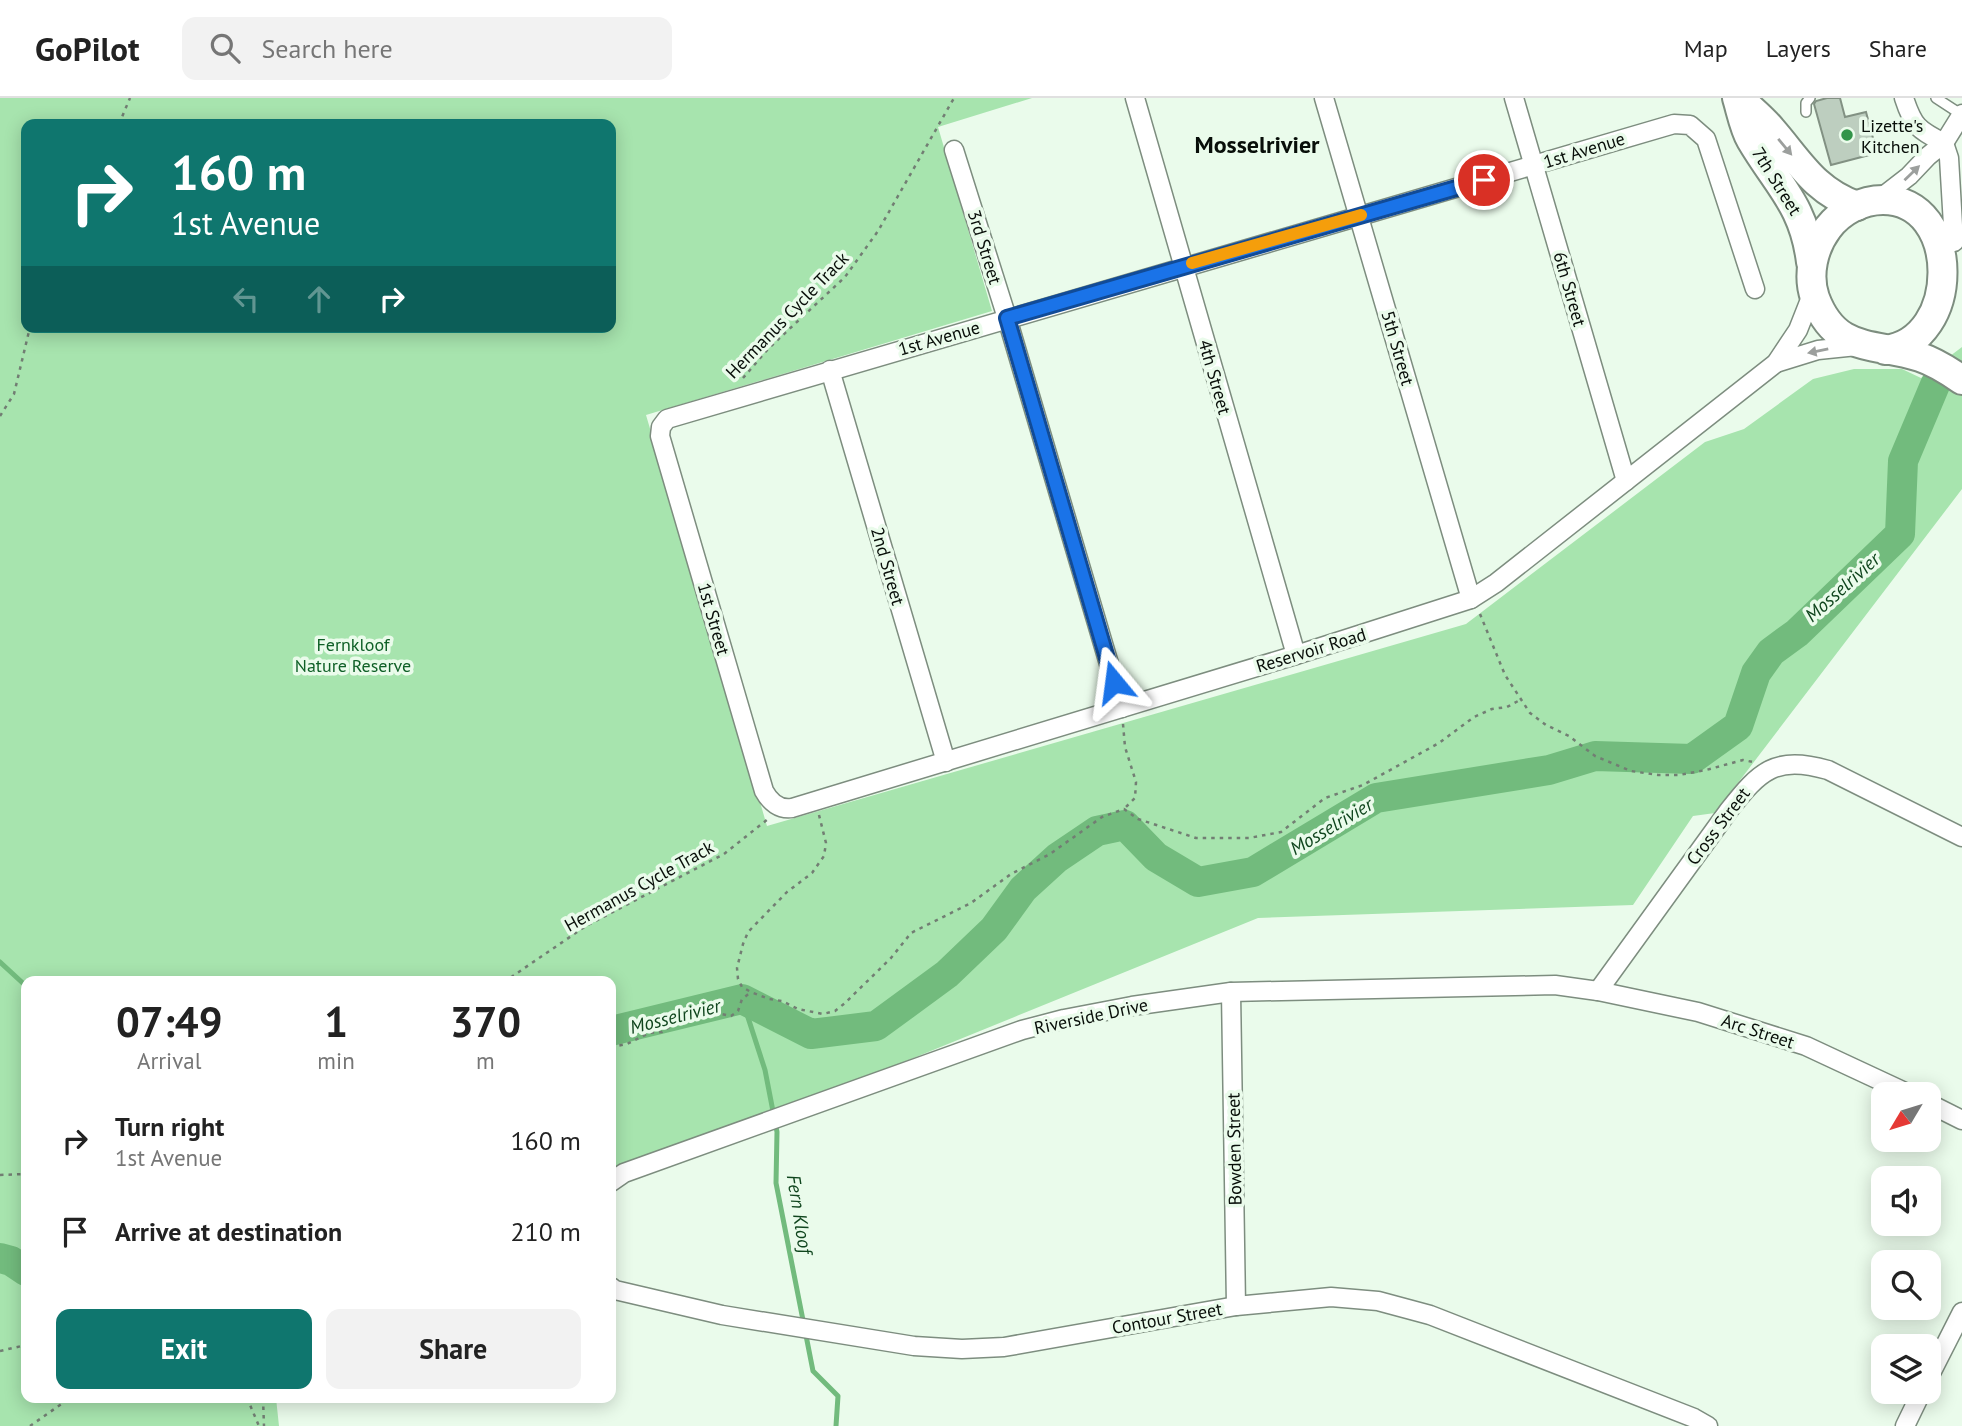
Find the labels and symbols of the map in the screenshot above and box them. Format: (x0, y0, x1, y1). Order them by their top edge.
place label: Lizette's Kitchen (1861, 114, 1923, 158)
street label: 1st Avenue (1541, 127, 1627, 173)
marker: Lizette's Kitchen (1839, 127, 1855, 143)
district label: Mosselrivier (1195, 129, 1320, 160)
one-way arrow (1778, 138, 1793, 156)
street label: 7th Street (1747, 143, 1807, 219)
pin (1454, 150, 1514, 210)
one-way arrow (1903, 165, 1920, 181)
street label: 3rd Street (963, 207, 1007, 287)
street label: Hermanus Cycle Track (721, 247, 854, 383)
street label: 6th Street (1548, 249, 1592, 329)
street label: 5th Street (1376, 308, 1420, 388)
street label: 1st Avenue (895, 315, 983, 361)
street label: 4th Street (1193, 337, 1237, 417)
one-way arrow (1807, 345, 1829, 356)
street label: 2nd Street (866, 524, 910, 608)
water label: Mosselrivier (1800, 546, 1886, 627)
street label: 1st Street (693, 580, 735, 658)
street label: Reservoir Road (1253, 622, 1369, 678)
park label: Fernkloof Nature Reserve (295, 633, 411, 677)
position arrow (1077, 645, 1151, 719)
street label: Cross Street (1681, 782, 1755, 870)
water label: Mosselrivier (1285, 791, 1378, 860)
street label: Hermanus Cycle Track (560, 835, 718, 937)
water label: Mosselrivier (627, 993, 724, 1039)
street label: Riverside Drive (1032, 993, 1150, 1039)
street label: Arc Street (1719, 1008, 1797, 1054)
north arrow (1871, 1082, 1941, 1152)
street label: Bowden Street (1222, 1092, 1246, 1206)
water label: Fern Kloof (782, 1173, 819, 1259)
street label: Contour Street (1110, 1297, 1224, 1339)

